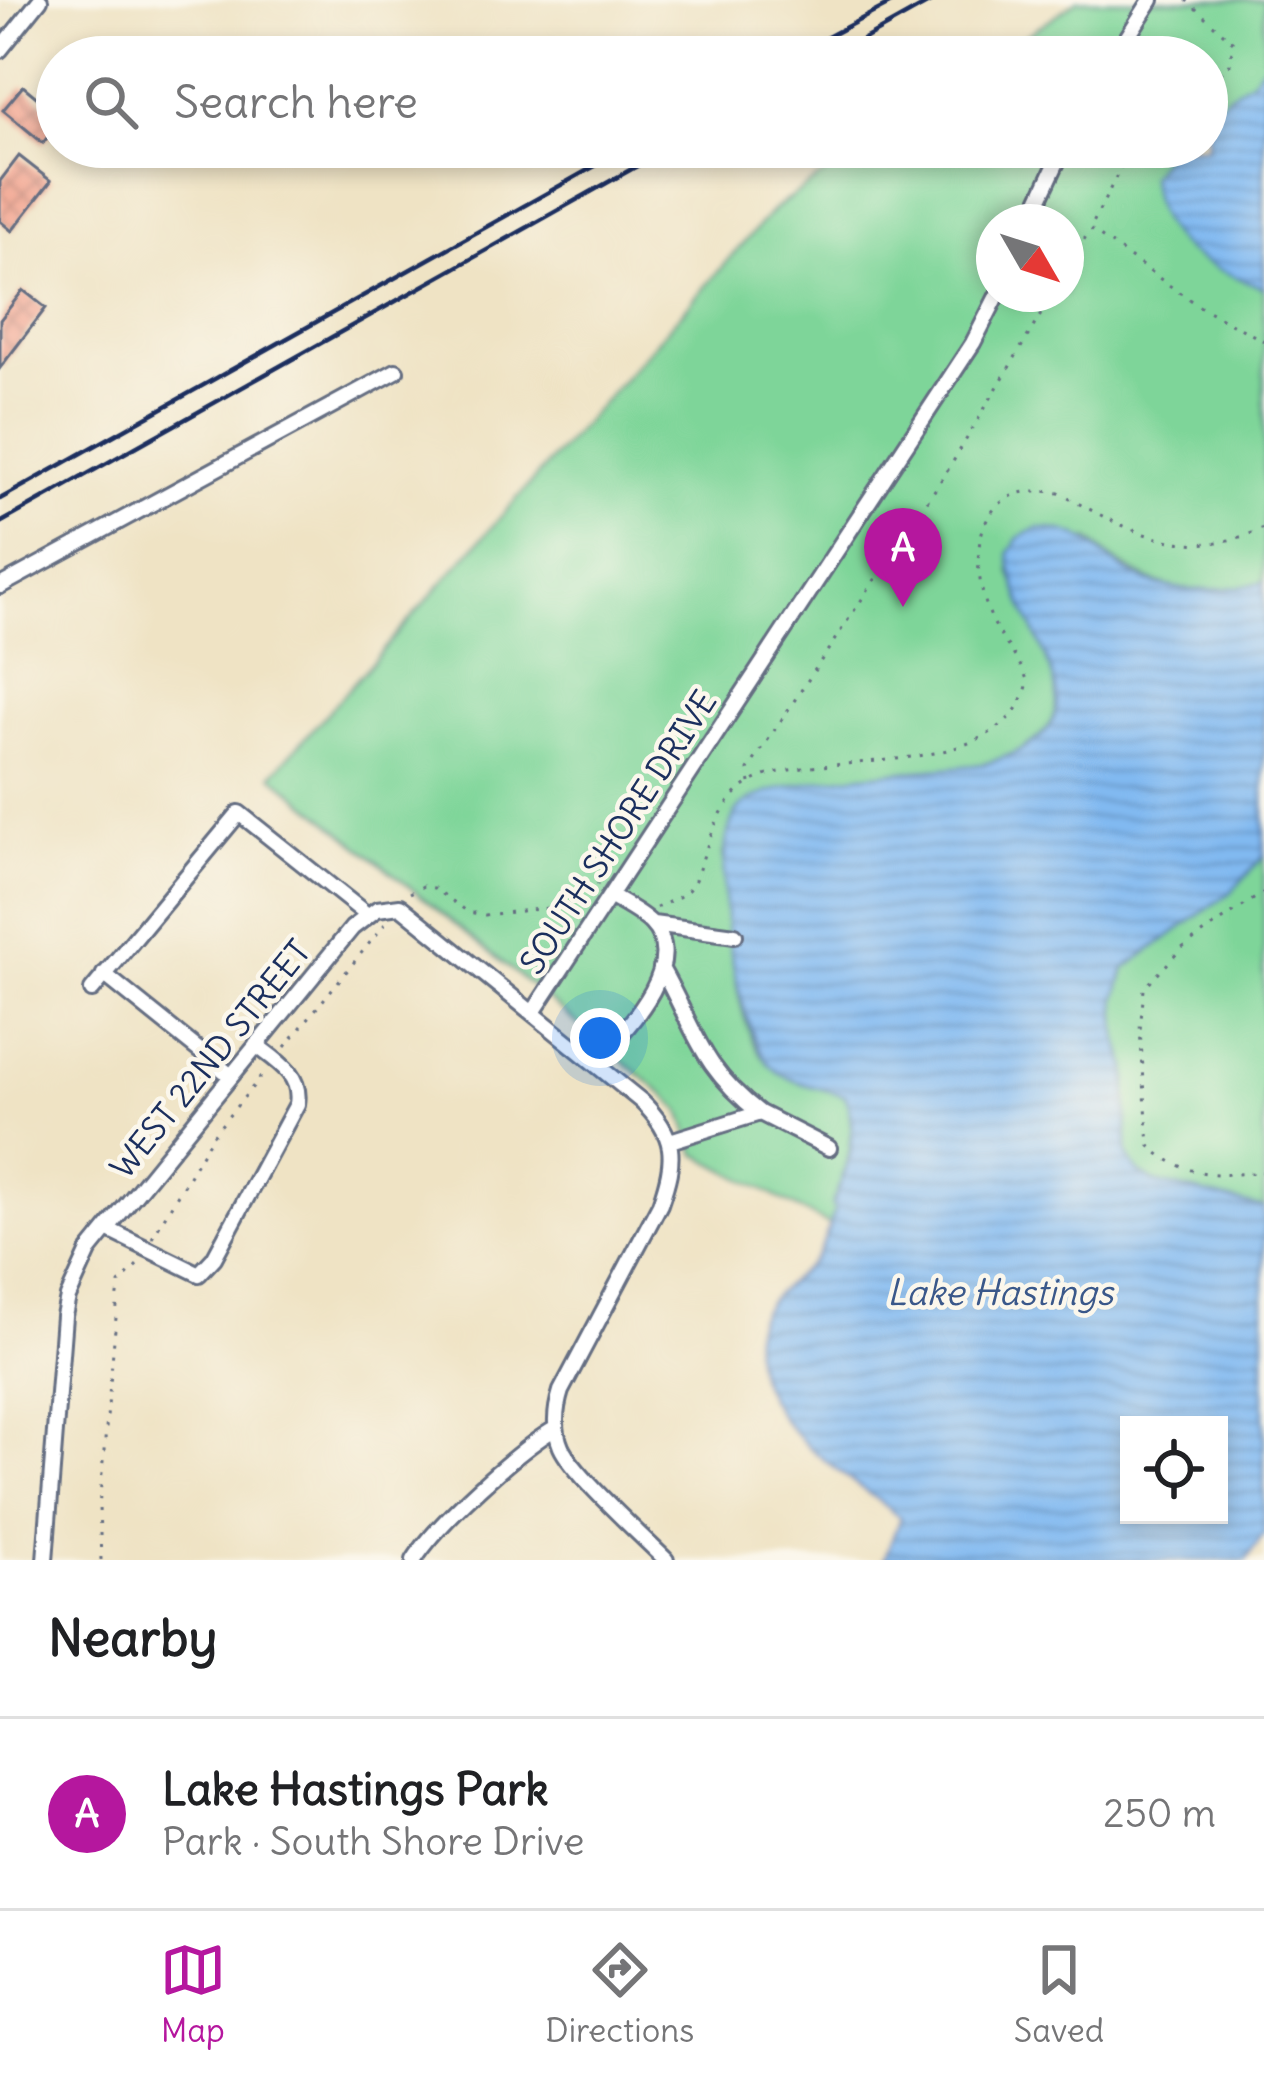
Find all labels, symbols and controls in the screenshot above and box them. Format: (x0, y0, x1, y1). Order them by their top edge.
search box (36, 36, 1228, 168)
icon: search (78, 69, 144, 135)
text: Search here (174, 74, 418, 130)
north arrow (976, 204, 1084, 312)
pin: A (864, 508, 942, 607)
street label: SOUTH SHORE DRIVE (511, 682, 725, 982)
street label: WEST 22ND STREET (101, 931, 319, 1187)
your location (570, 1008, 630, 1068)
water label: Lake Hastings (887, 1270, 1116, 1315)
map controls (1120, 1416, 1228, 1524)
button: locate (1120, 1416, 1228, 1524)
text: Nearby (48, 1606, 217, 1670)
text: Lake Hastings Park (162, 1761, 548, 1817)
text: A (74, 1789, 100, 1838)
text: 250 m (1103, 1789, 1216, 1838)
text: Park · South Shore Drive (162, 1817, 585, 1866)
tab: Map (160, 1937, 226, 2051)
tab: Directions (545, 1937, 694, 2051)
tab: Saved (1014, 1937, 1104, 2051)

